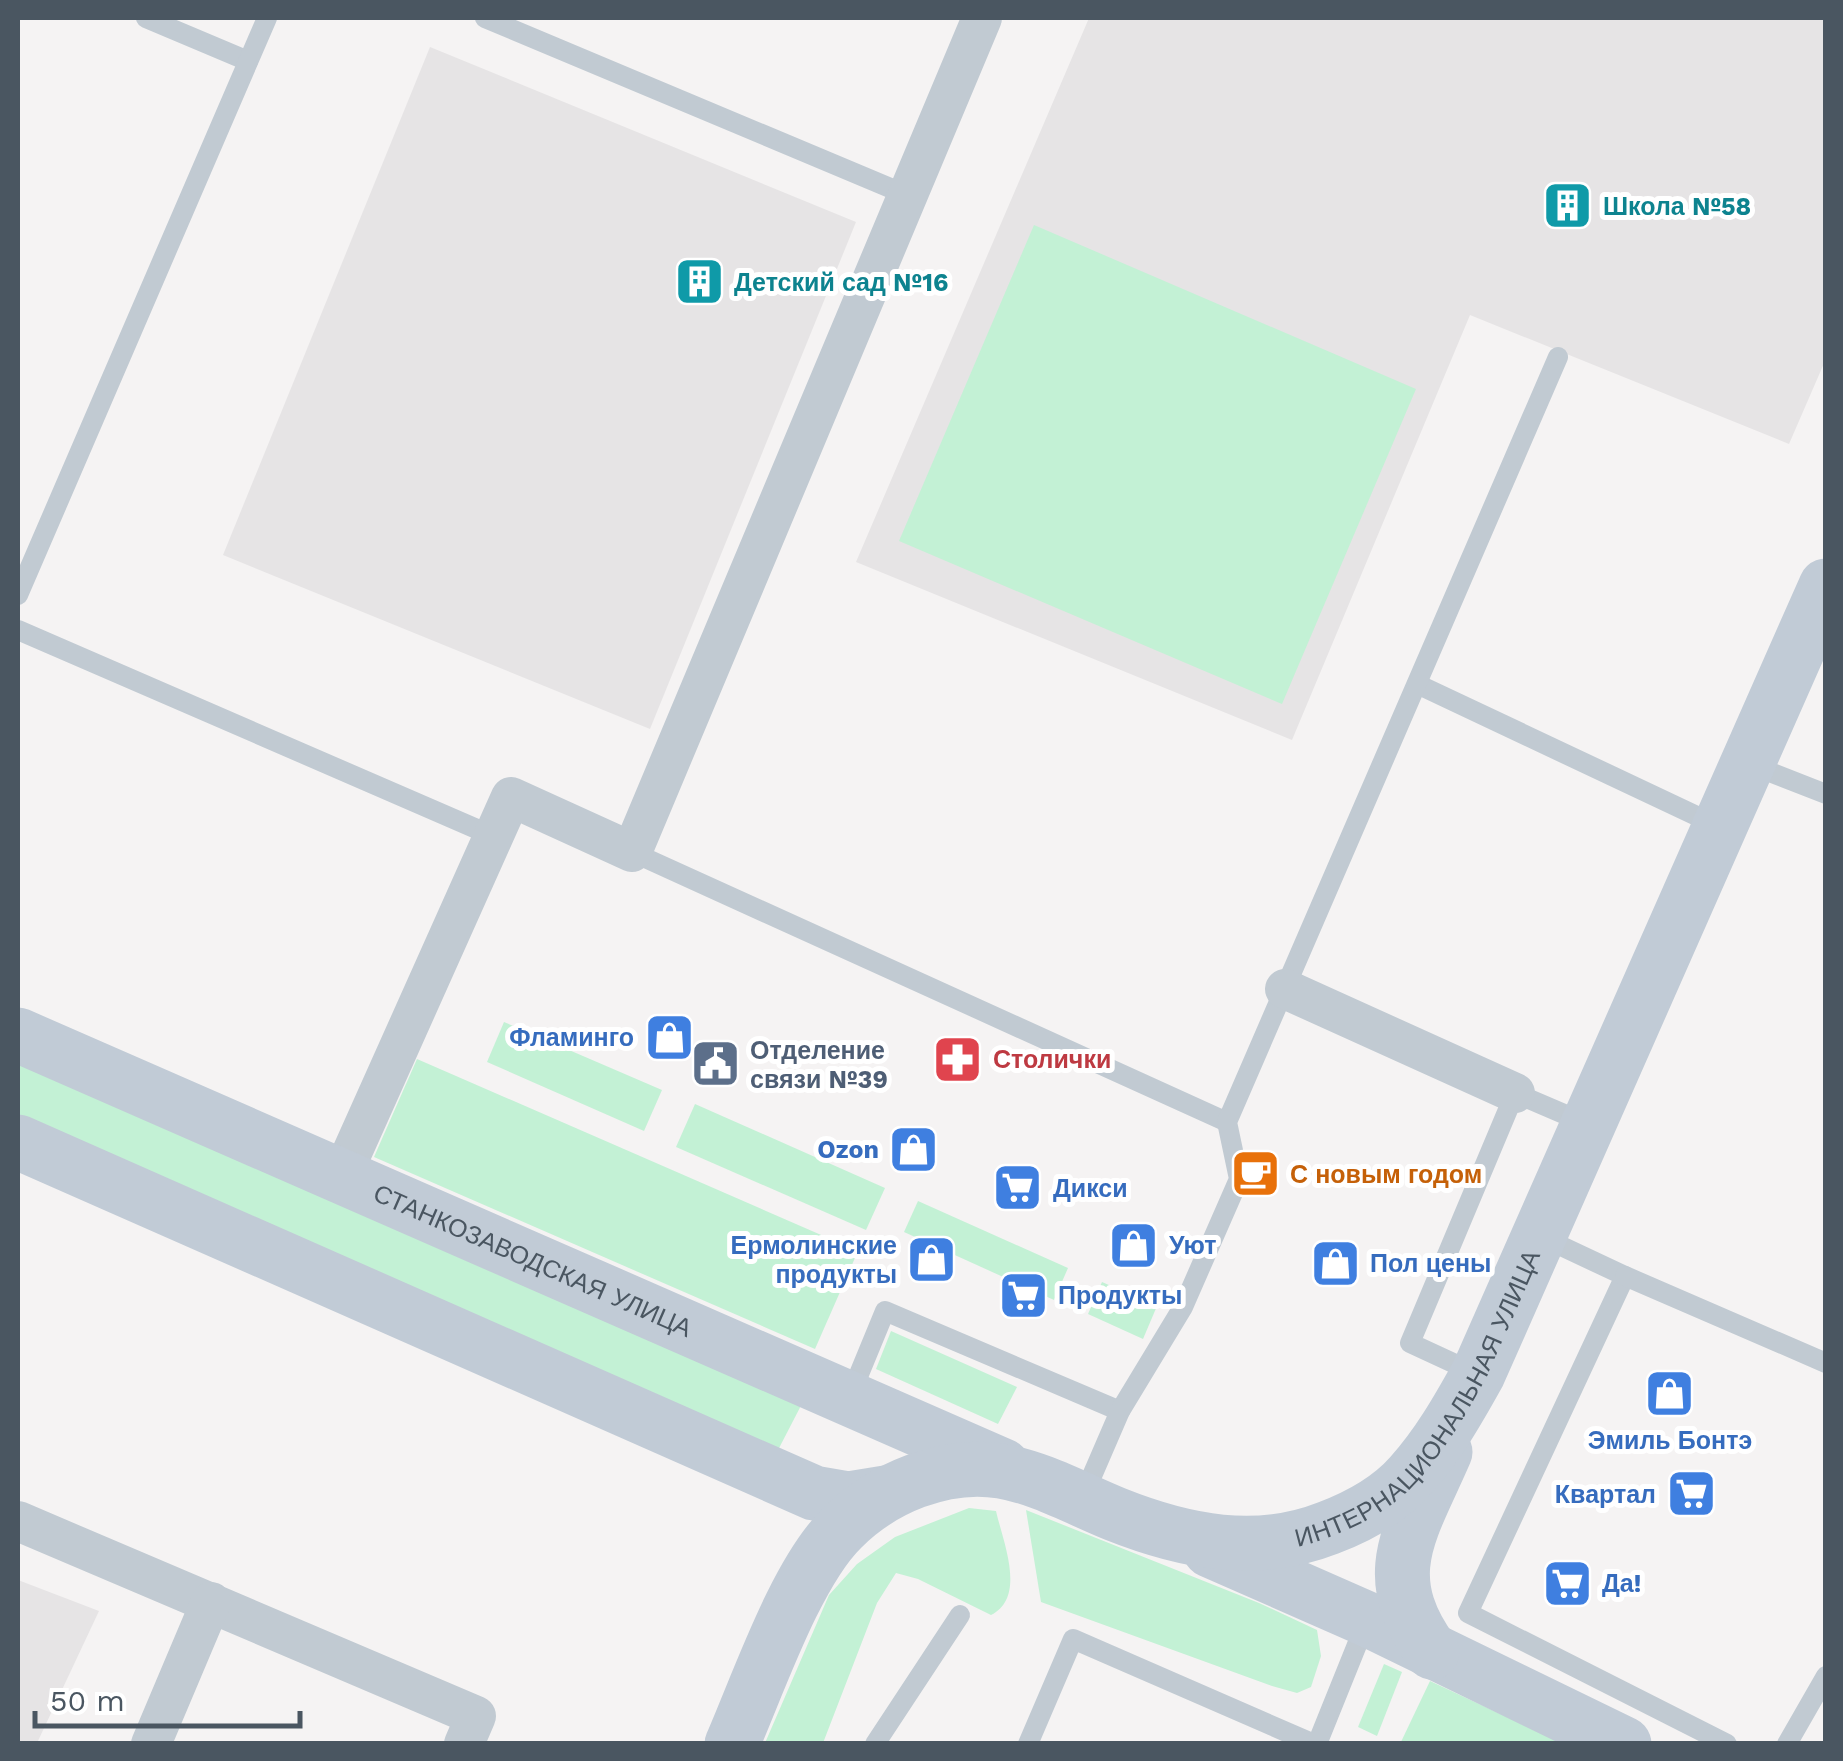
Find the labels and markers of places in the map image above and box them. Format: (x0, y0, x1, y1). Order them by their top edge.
building icon: Школа №58 (1542, 180, 1594, 232)
place label: Школа №58 (1603, 192, 1751, 221)
building icon: Детский сад №16 (673, 256, 725, 308)
place label: Детский сад №16 (734, 268, 948, 297)
shop icon: Фламинго (643, 1011, 695, 1063)
place label: Фламинго (509, 1023, 634, 1052)
pharmacy icon: Столички (932, 1033, 984, 1085)
place label: Отделение связи №39 (750, 1036, 888, 1094)
public building icon: Отделение связи №39 (689, 1038, 741, 1090)
place label: Столички (993, 1045, 1111, 1074)
shop icon: Ozon (888, 1123, 940, 1175)
place label: Ozon (817, 1135, 879, 1164)
cafe icon: С новым годом (1229, 1148, 1281, 1200)
place label: С новым годом (1290, 1160, 1482, 1189)
supermarket icon: Дикси (992, 1162, 1044, 1214)
place label: Дикси (1053, 1174, 1128, 1203)
shop icon: Уют (1108, 1219, 1160, 1271)
place label: Ермолинские продукты (731, 1231, 897, 1289)
place label: Уют (1169, 1231, 1217, 1260)
shop icon: Ермолинские продукты (906, 1233, 958, 1285)
shop icon: Пол цены (1309, 1237, 1361, 1289)
place label: Пол цены (1370, 1249, 1491, 1278)
supermarket icon: Продукты (997, 1269, 1049, 1321)
place label: Продукты (1058, 1281, 1182, 1310)
shop icon: Эмиль Бонтэ (1644, 1368, 1696, 1420)
place label: Эмиль Бонтэ (1588, 1426, 1752, 1455)
supermarket icon: Квартал (1665, 1468, 1717, 1520)
place label: Квартал (1555, 1480, 1656, 1509)
supermarket icon: Да! (1541, 1557, 1593, 1609)
place label: Да! (1602, 1569, 1641, 1598)

